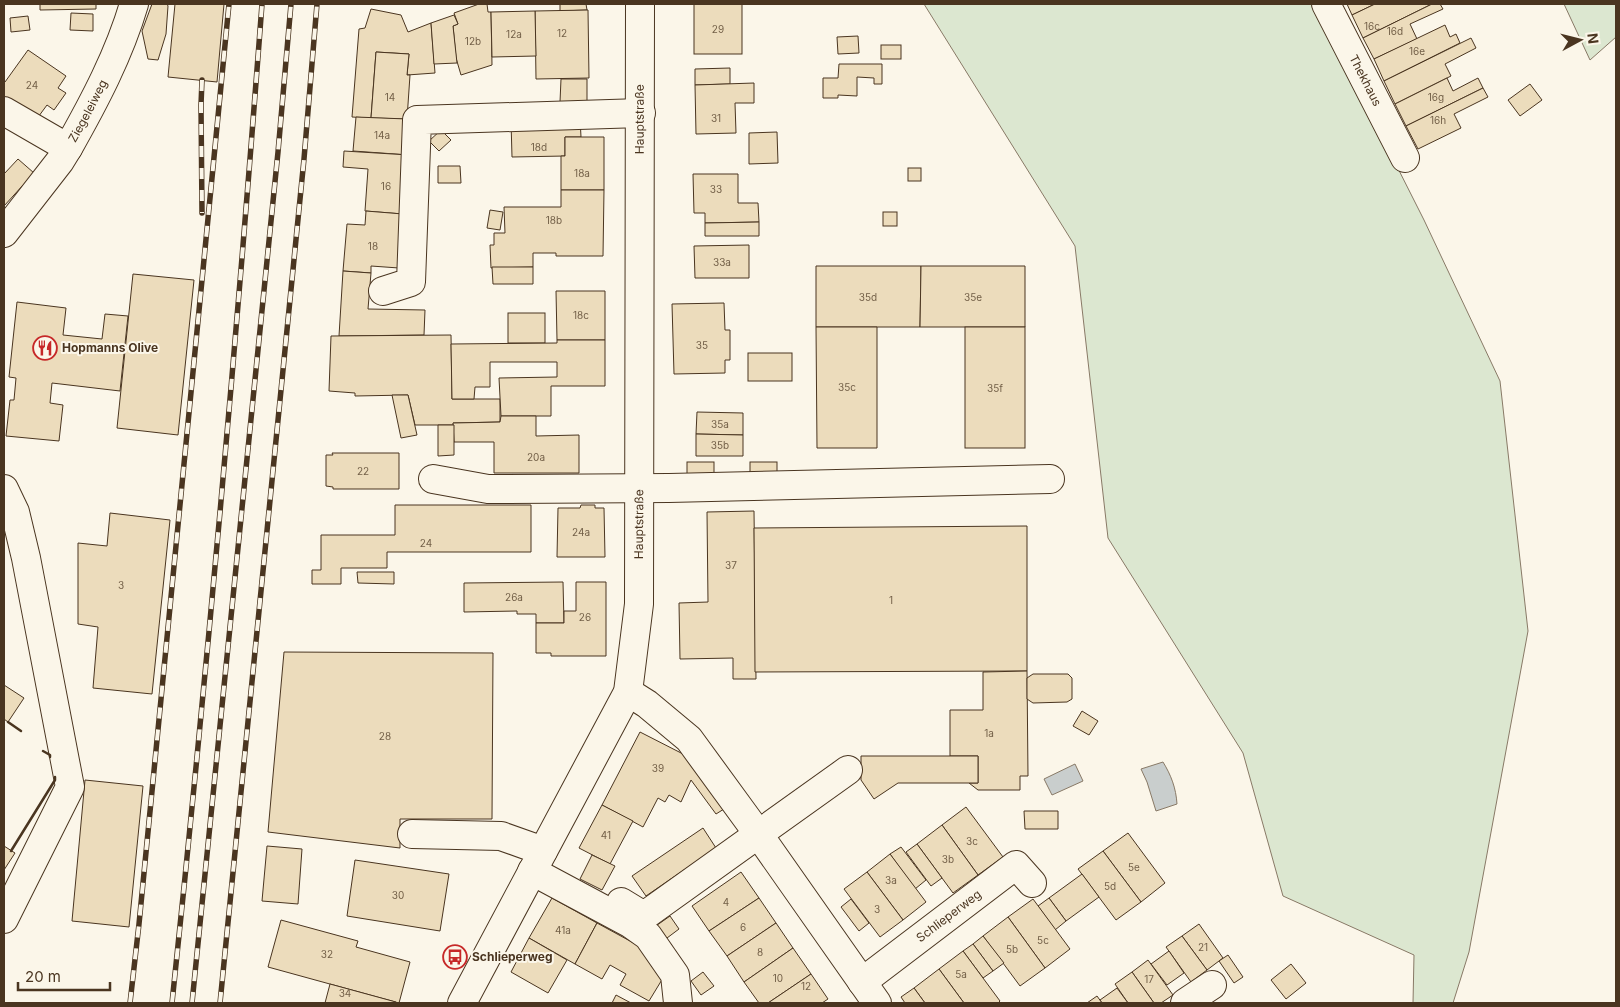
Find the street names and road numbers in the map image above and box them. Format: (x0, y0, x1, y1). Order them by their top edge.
street label: Thekhaus (1346, 52, 1385, 109)
street label: Ziegeleiweg (65, 77, 110, 145)
street label: Hauptstraße (632, 84, 647, 154)
street label: Hauptstraße (631, 489, 646, 559)
street label: Schlieperweg (913, 886, 984, 945)

